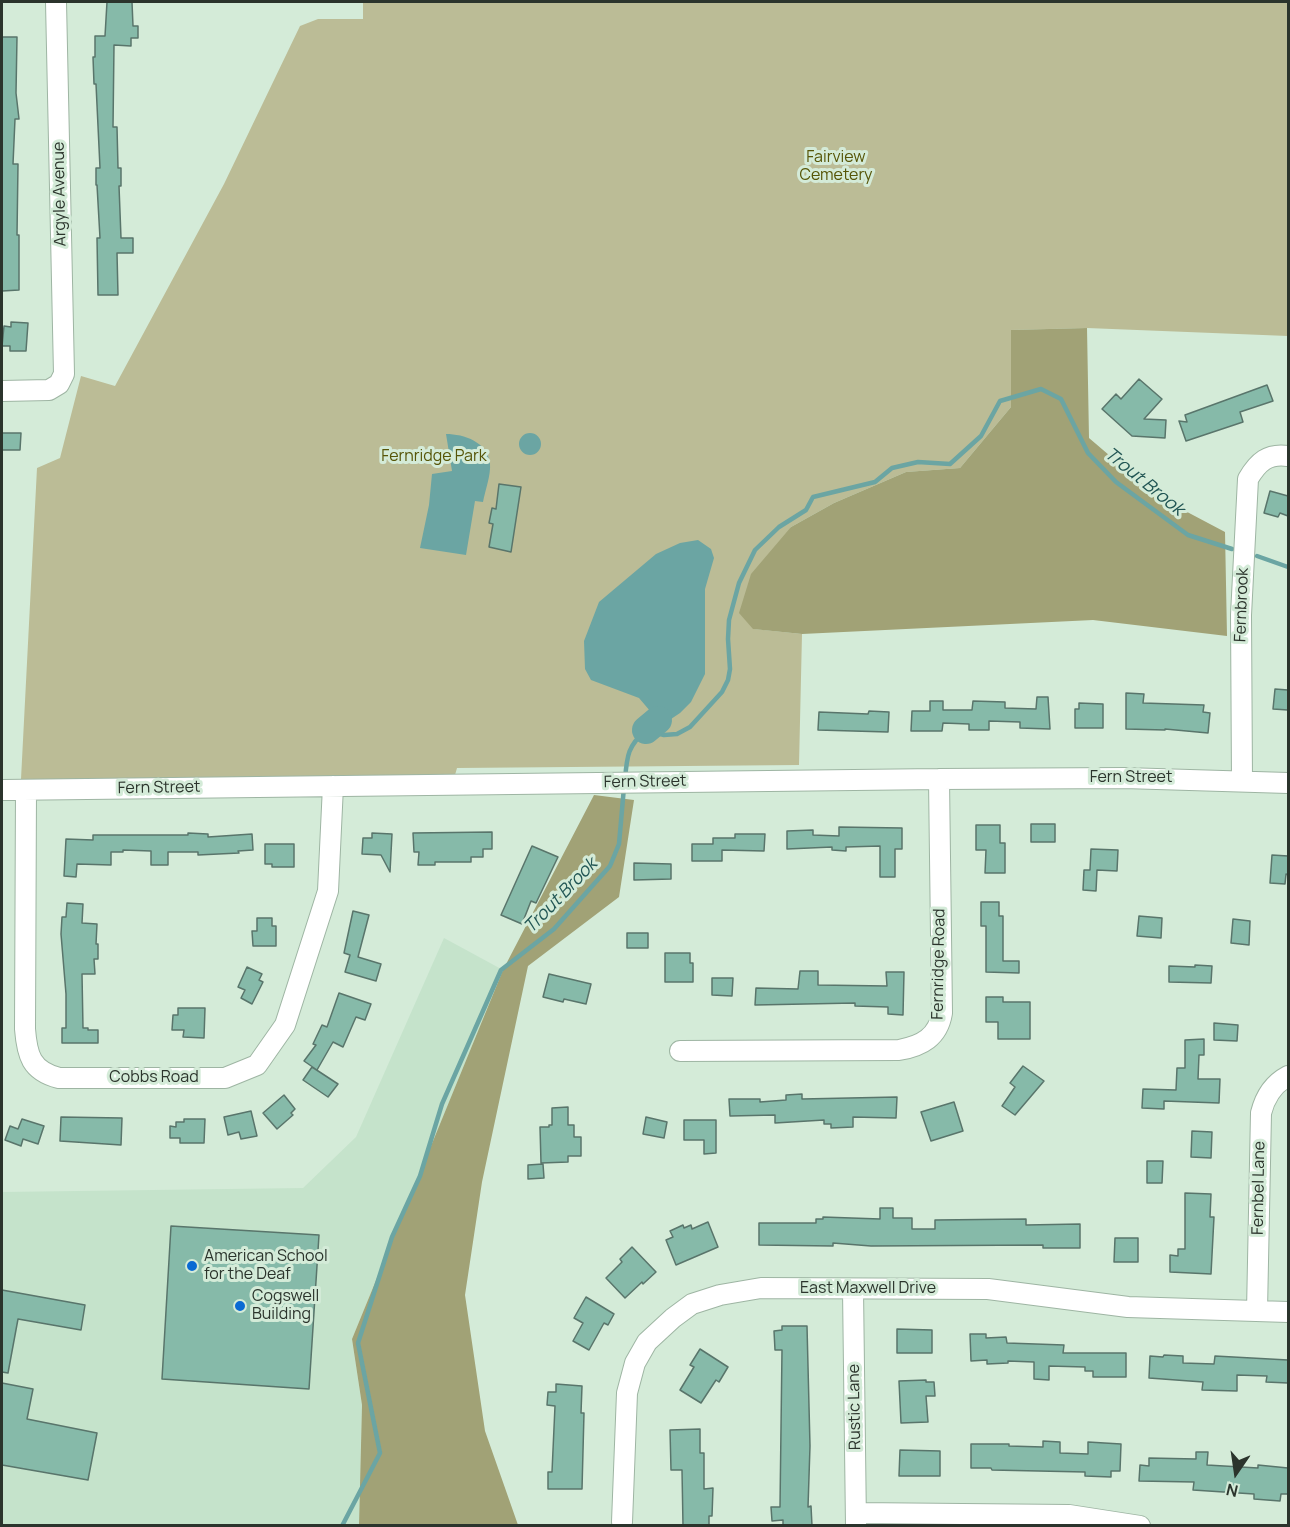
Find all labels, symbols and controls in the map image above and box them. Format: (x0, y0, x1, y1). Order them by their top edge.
street label: Argyle Avenue (49, 142, 71, 246)
park label: Fairview Cemetery (800, 148, 872, 186)
water label: Trout Brook (1100, 443, 1188, 521)
park label: Fernridge Park (381, 447, 487, 467)
street label: Fernbrook (1231, 567, 1253, 643)
street label: Fern Street (1090, 768, 1172, 788)
street label: Fern Street (604, 772, 686, 792)
street label: Fern Street (118, 778, 200, 798)
water label: Trout Brook (520, 854, 602, 938)
street label: Fernridge Road (928, 908, 950, 1020)
street label: Cobbs Road (109, 1068, 199, 1088)
street label: Fernbel Lane (1249, 1141, 1269, 1235)
place label: American School for the Deaf (204, 1247, 328, 1285)
marker: American School for the Deaf (185, 1259, 199, 1273)
street label: East Maxwell Drive (800, 1279, 936, 1299)
place label: Cogswell Building (252, 1287, 319, 1325)
marker: Cogswell Building (233, 1299, 247, 1313)
street label: Rustic Lane (845, 1364, 865, 1450)
north arrow (1206, 1443, 1266, 1503)
text: N (1224, 1479, 1240, 1503)

